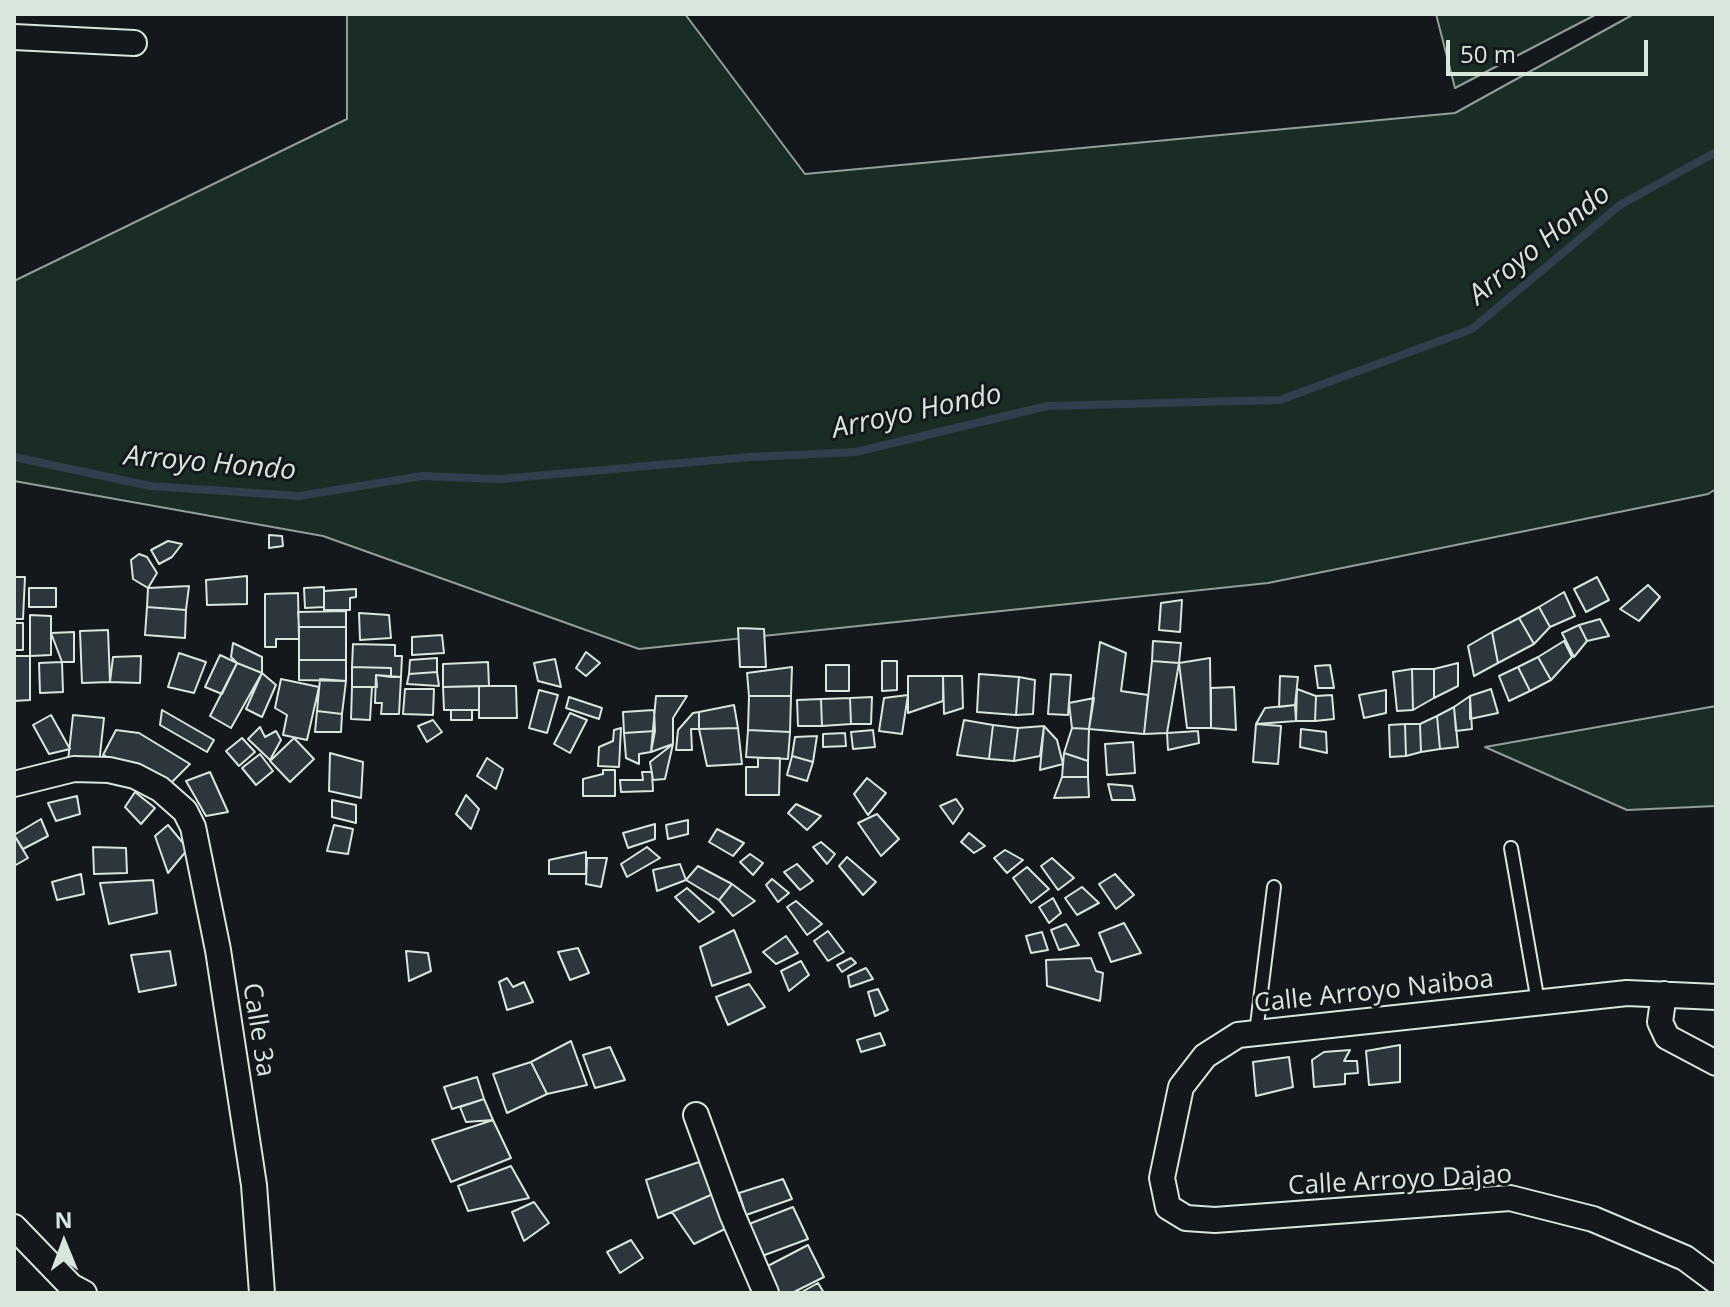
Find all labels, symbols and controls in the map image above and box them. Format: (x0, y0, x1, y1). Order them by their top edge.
scale bar (1450, 24, 1652, 74)
text: 50 m (1460, 37, 1516, 70)
water label: Arroyo Hondo (1462, 178, 1618, 312)
water label: Arroyo Hondo (829, 378, 1005, 446)
water label: Arroyo Hondo (123, 440, 297, 488)
street label: Calle Arroyo Naiboa (1253, 964, 1495, 1020)
street label: Calle 3a (235, 981, 281, 1079)
street label: Calle Arroyo Dajao (1287, 1160, 1513, 1202)
north arrow (24, 1203, 104, 1283)
text: N (54, 1204, 73, 1234)

